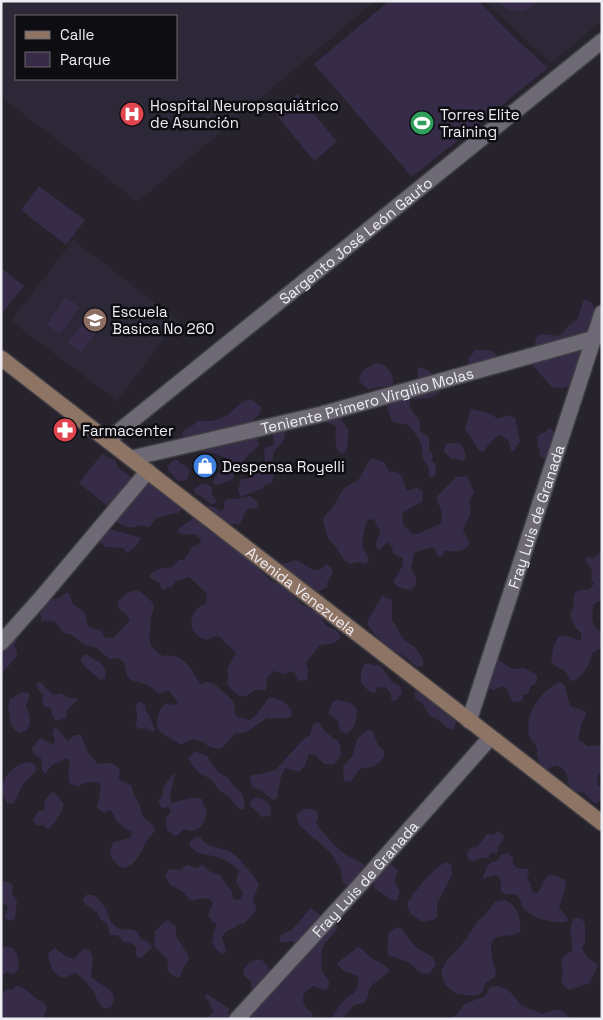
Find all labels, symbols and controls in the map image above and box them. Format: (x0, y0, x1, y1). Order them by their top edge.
legend (15, 15, 178, 80)
text: Calle (60, 25, 95, 44)
text: Parque (60, 50, 111, 69)
place label: Hospital Neuropsquiátrico de Asunción (150, 96, 339, 132)
hospital icon: Hospital Neuropsquiátrico de Asunción (119, 101, 145, 127)
place label: Torres Elite Training (440, 105, 520, 141)
sports icon: Torres Elite Training (409, 110, 435, 136)
street label: Sargento José León Gauto (275, 173, 436, 308)
place label: Escuela Basica No 260 (112, 302, 214, 338)
school or university icon: Escuela Basica No 260 (82, 307, 108, 333)
street label: Teniente Primero Virgilio Molas (259, 363, 476, 437)
pharmacy icon: Farmacenter (52, 417, 78, 443)
place label: Farmacenter (82, 421, 174, 440)
street label: Fray Luis de Granada (503, 442, 568, 591)
shop icon: Despensa Royelli (192, 453, 218, 479)
place label: Despensa Royelli (222, 457, 345, 476)
street label: Avenida Venezuela (243, 542, 361, 639)
street label: Fray Luis de Granada (308, 816, 422, 941)

